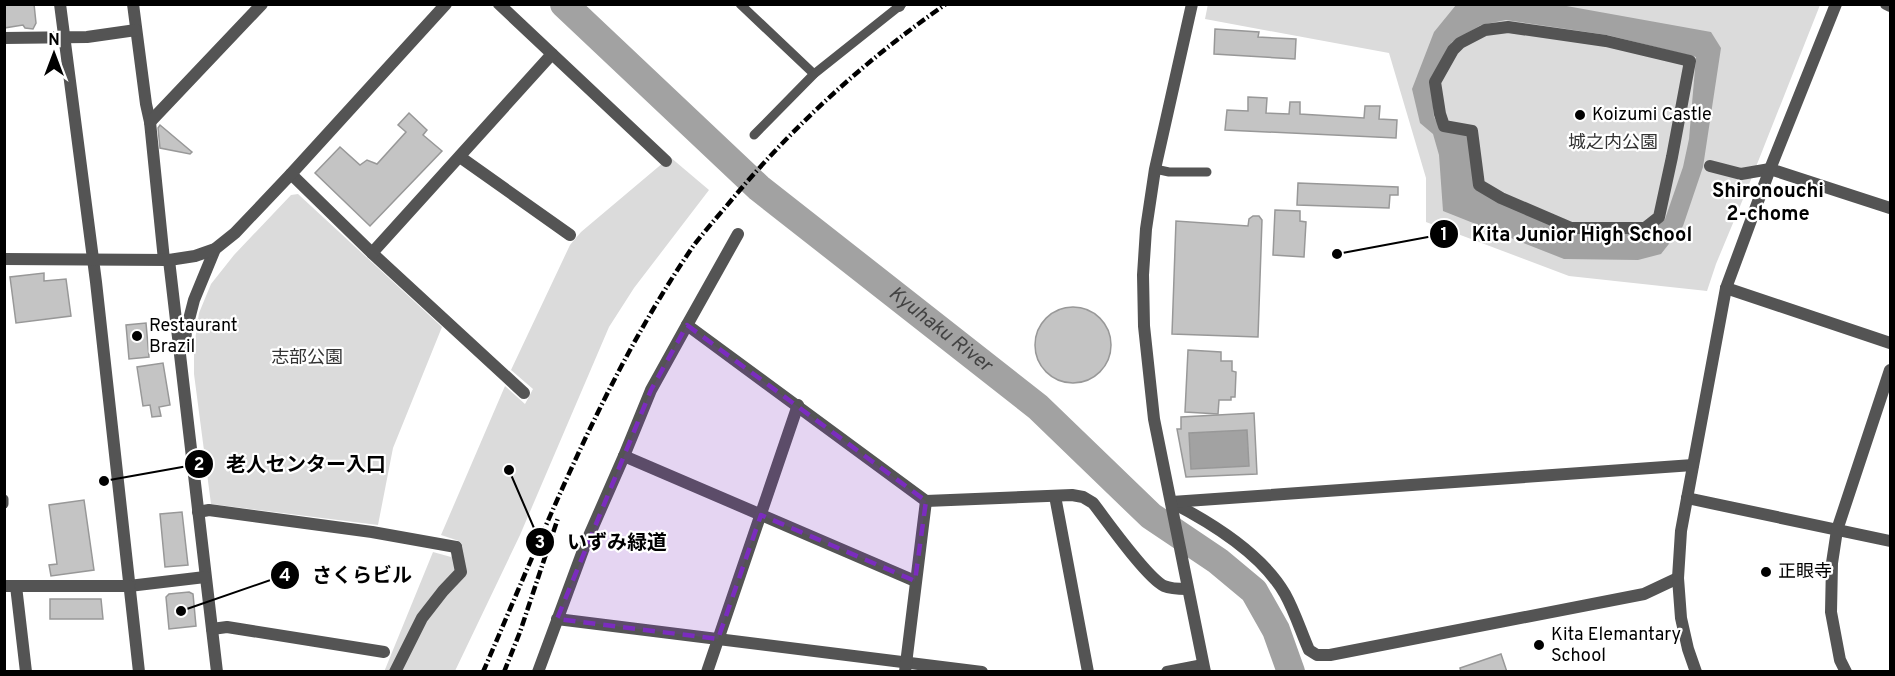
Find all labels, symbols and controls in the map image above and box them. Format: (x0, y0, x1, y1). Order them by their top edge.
north arrow (24, 24, 84, 84)
text: N (48, 31, 60, 51)
place label: Koizumi Castle (1592, 104, 1712, 127)
marker: Koizumi Castle (1573, 108, 1587, 122)
park label: 城之内公園 (1568, 132, 1658, 155)
district label: Shironouchi 2-chome (1712, 179, 1824, 228)
callout: Kita Junior High School (1429, 215, 1704, 253)
text: Kita Junior High School (1472, 223, 1692, 249)
text: 1 (1440, 224, 1448, 247)
water label: Kyuhaku River (883, 281, 998, 380)
place label: Restaurant Brazil (149, 315, 238, 359)
marker: Restaurant Brazil (130, 329, 144, 343)
park label: 志部公園 (271, 347, 343, 370)
callout: 老人センター入口 (184, 445, 398, 483)
text: 老人センター入口 (226, 453, 386, 479)
text: 2 (193, 454, 205, 477)
callout: いずみ緑道 (525, 523, 679, 561)
text: いずみ緑道 (567, 531, 667, 557)
text: 3 (535, 532, 545, 555)
callout: さくらビル (270, 556, 424, 594)
place label: 正眼寺 (1778, 561, 1832, 584)
text: さくらビル (312, 564, 412, 590)
text: 4 (279, 565, 291, 588)
marker: 正眼寺 (1759, 565, 1773, 579)
place label: Kita Elemantary School (1551, 624, 1681, 668)
marker: Kita Elemantary School (1532, 638, 1546, 652)

